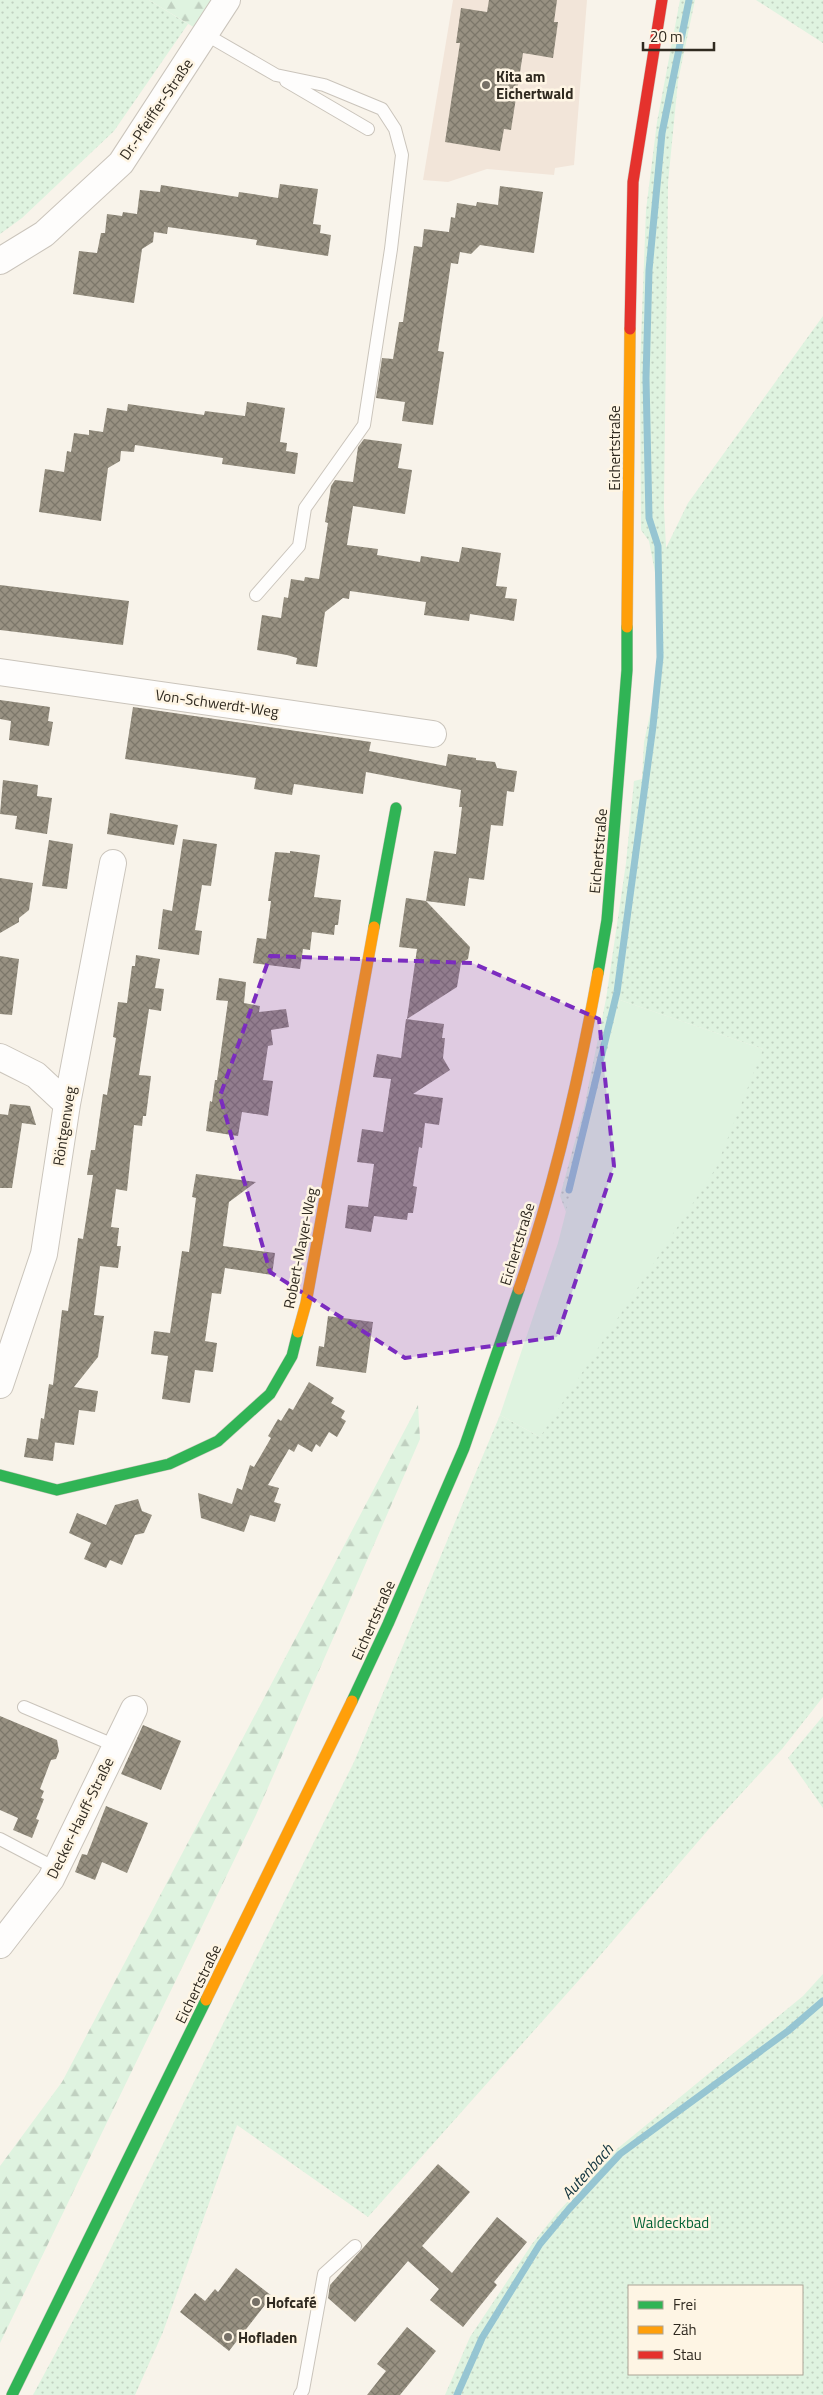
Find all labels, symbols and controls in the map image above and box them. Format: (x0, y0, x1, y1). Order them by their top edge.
scale bar (643, 20, 714, 52)
text: 20 m (650, 25, 683, 48)
street label: Dr.-Pfeiffer-Straße (113, 54, 199, 164)
place label: Kita am Eichertwald (496, 65, 573, 105)
marker: Kita am Eichertwald (480, 79, 492, 91)
street label: Eichertstraße (603, 405, 626, 491)
street label: Von-Schwerdt-Weg (154, 683, 280, 723)
street label: Eichertstraße (583, 807, 613, 895)
street label: Röntgenweg (46, 1084, 82, 1167)
street label: Robert-Mayer-Weg (277, 1185, 323, 1311)
street label: Eichertstraße (494, 1200, 540, 1288)
street label: Eichertstraße (345, 1576, 401, 1664)
street label: Decker-Hauff-Straße (41, 1753, 119, 1883)
street label: Eichertstraße (169, 1941, 227, 2027)
water label: Autenbach (555, 2137, 619, 2204)
park label: Waldeckbad (633, 2211, 709, 2234)
legend (628, 2285, 803, 2375)
place label: Hofcafé (266, 2291, 317, 2314)
text: Frei (673, 2293, 696, 2316)
marker: Hofcafé (250, 2296, 262, 2308)
text: Zäh (673, 2318, 697, 2341)
place label: Hofladen (238, 2326, 297, 2349)
marker: Hofladen (222, 2331, 234, 2343)
text: Stau (673, 2343, 702, 2366)

